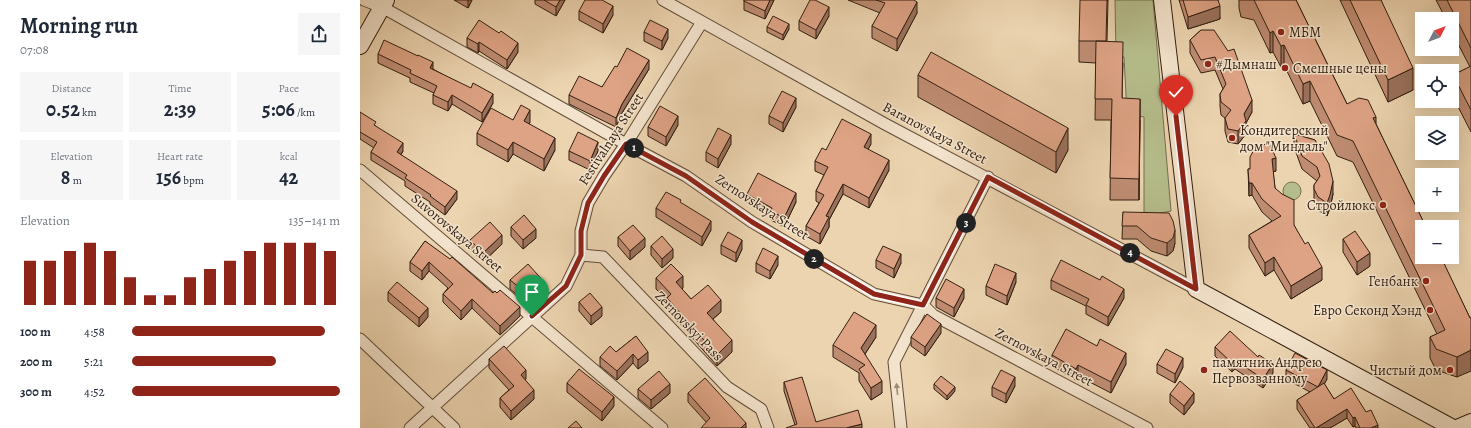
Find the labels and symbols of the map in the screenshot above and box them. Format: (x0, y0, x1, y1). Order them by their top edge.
north arrow (1415, 12, 1459, 56)
place label: МБМ (1289, 23, 1321, 42)
marker: МБМ (1276, 27, 1286, 37)
place label: #Дымнаш (1216, 55, 1277, 74)
marker: #Дымнаш (1203, 59, 1213, 69)
place label: Смешные цены (1293, 59, 1387, 78)
marker: Смешные цены (1280, 63, 1290, 73)
pin (1159, 75, 1193, 116)
street label: Festivalnaya Street (574, 89, 648, 189)
street label: Baranovskaya Street (880, 97, 991, 169)
place label: Кондитерский дом "Миндаль" (1239, 121, 1329, 156)
marker: Кондитерский дом "Миндаль" (1227, 133, 1237, 143)
pin: 1 (624, 138, 644, 158)
street label: Zernovskaya Street (711, 170, 813, 245)
street label: Suvorovskaya Street (407, 189, 507, 277)
place label: Стройлюкс (1307, 196, 1375, 215)
marker: Стройлюкс (1378, 200, 1388, 210)
pin: 3 (956, 213, 976, 233)
pin: 4 (1120, 243, 1140, 263)
pin: 2 (804, 249, 824, 269)
place label: Генбанк (1368, 272, 1418, 291)
pin (515, 275, 549, 316)
marker: Генбанк (1421, 276, 1431, 286)
street label: Zernovskyi Pass (651, 287, 727, 365)
place label: Евро Секонд Хэнд (1313, 301, 1422, 320)
marker: Евро Секонд Хэнд (1425, 305, 1435, 315)
street label: Zernovskaya Street (992, 323, 1097, 391)
place label: памятник Андрею Первозванному (1212, 353, 1322, 388)
place label: Чистый дом (1370, 361, 1442, 380)
marker: памятник Андрею Первозванному (1199, 365, 1209, 375)
marker: Чистый дом (1445, 365, 1455, 375)
one-way arrow (894, 383, 900, 395)

